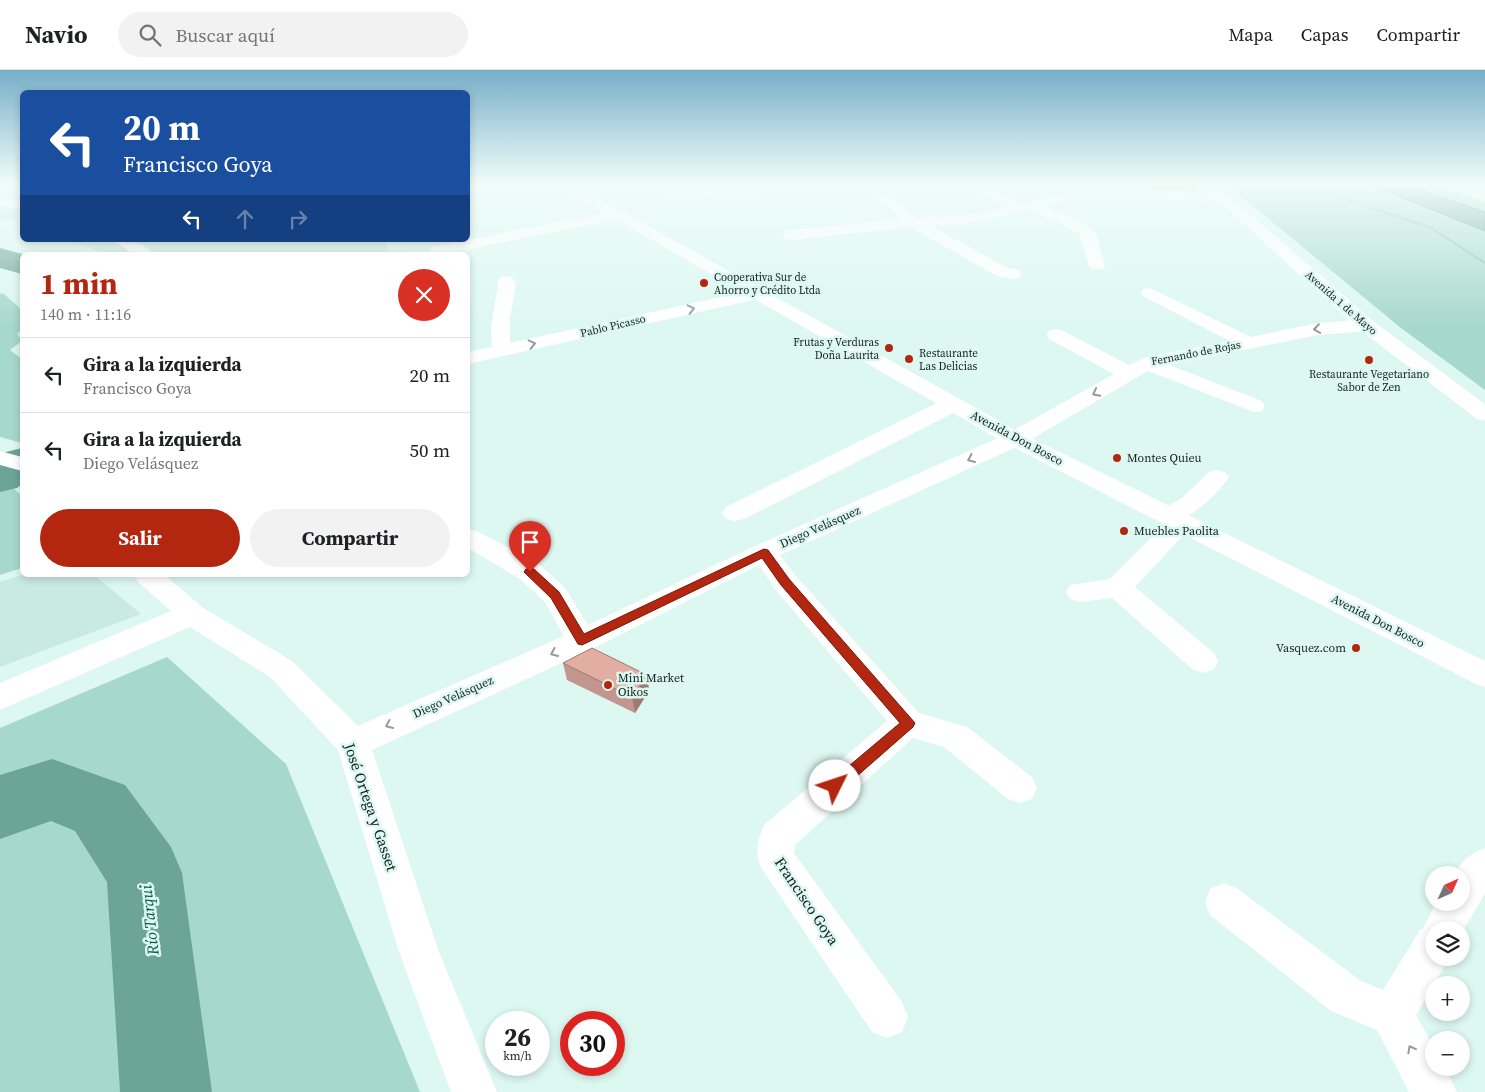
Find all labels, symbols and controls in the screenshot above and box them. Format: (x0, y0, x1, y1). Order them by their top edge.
search box (118, 12, 468, 57)
text: Navio (25, 18, 88, 51)
icon: search (136, 21, 164, 49)
text: Buscar aquí (176, 22, 275, 48)
text: Mapa (1228, 22, 1273, 47)
text: Capas (1301, 22, 1348, 47)
text: Compartir (1376, 22, 1460, 47)
text: 20 m (123, 104, 200, 152)
icon: left (40, 110, 105, 175)
text: Francisco Goya (123, 149, 273, 179)
icon: left (178, 205, 206, 233)
icon: ahead (231, 205, 259, 233)
icon: right (284, 205, 312, 233)
text: 1 min (40, 263, 118, 304)
street label: Avenida 1 de Mayo (1302, 268, 1380, 338)
button: close (398, 269, 450, 321)
place label: Cooperativa Sur de Ahorro y Crédito Ltda (714, 270, 821, 298)
marker: Cooperativa Sur de Ahorro y Crédito Ltda (698, 277, 710, 289)
text: 140 m · 11:16 (40, 303, 131, 325)
one-way arrow (686, 304, 695, 315)
street label: Pablo Picasso (579, 311, 647, 341)
one-way arrow (1313, 324, 1322, 334)
place label: Frutas y Verduras Doña Laurita (793, 335, 879, 363)
street label: Fernando de Rojas (1150, 337, 1242, 369)
one-way arrow (528, 339, 537, 350)
marker: Frutas y Verduras Doña Laurita (883, 342, 895, 354)
place label: Restaurante Las Delicias (919, 346, 978, 374)
text: Gira a la izquierda (83, 351, 242, 377)
marker: Restaurante Las Delicias (903, 353, 915, 365)
marker: Restaurante Vegetariano Sabor de Zen (1363, 354, 1375, 366)
icon: left (40, 361, 68, 389)
text: 20 m (409, 362, 450, 388)
place label: Restaurante Vegetariano Sabor de Zen (1309, 367, 1429, 395)
text: Francisco Goya (83, 377, 192, 399)
one-way arrow (1093, 387, 1102, 397)
street label: Avenida Don Bosco (968, 407, 1066, 469)
text: Gira a la izquierda (83, 426, 242, 452)
icon: left (40, 436, 68, 464)
text: 50 m (409, 437, 450, 463)
place label: Montes Quieu (1127, 450, 1202, 466)
text: Diego Velásquez (83, 452, 198, 474)
marker: Montes Quieu (1111, 452, 1123, 464)
one-way arrow (967, 453, 976, 463)
street label: Diego Velásquez (777, 502, 863, 552)
button: Salir (40, 509, 240, 567)
button: Compartir (250, 509, 450, 567)
pin (509, 521, 551, 572)
place label: Muebles Paolita (1134, 523, 1220, 539)
marker: Muebles Paolita (1118, 525, 1130, 537)
icon: arrive (516, 528, 544, 556)
street label: Avenida Don Bosco (1329, 591, 1428, 652)
place label: Vasquez.com (1276, 640, 1346, 656)
marker: Vasquez.com (1350, 642, 1362, 654)
one-way arrow (550, 646, 559, 657)
place label: Mini Market Oikos (618, 670, 684, 700)
street label: Diego Velásquez (410, 672, 496, 722)
marker: Mini Market Oikos (602, 679, 614, 691)
one-way arrow (385, 719, 394, 730)
street label: José Ortega y Gasset (339, 739, 403, 874)
position arrow (808, 759, 860, 811)
street label: Francisco Goya (770, 853, 844, 949)
north arrow (1425, 866, 1470, 911)
map controls (1425, 866, 1470, 1076)
water label: Río Tarqui (134, 884, 164, 957)
button: layers (1425, 921, 1470, 966)
button: + (1425, 976, 1470, 1021)
speed limit sign: 30 (560, 1011, 625, 1076)
text: 26 (504, 1020, 531, 1054)
button: − (1425, 1031, 1470, 1076)
one-way arrow (1407, 1046, 1417, 1055)
text: km/h (503, 1048, 532, 1064)

